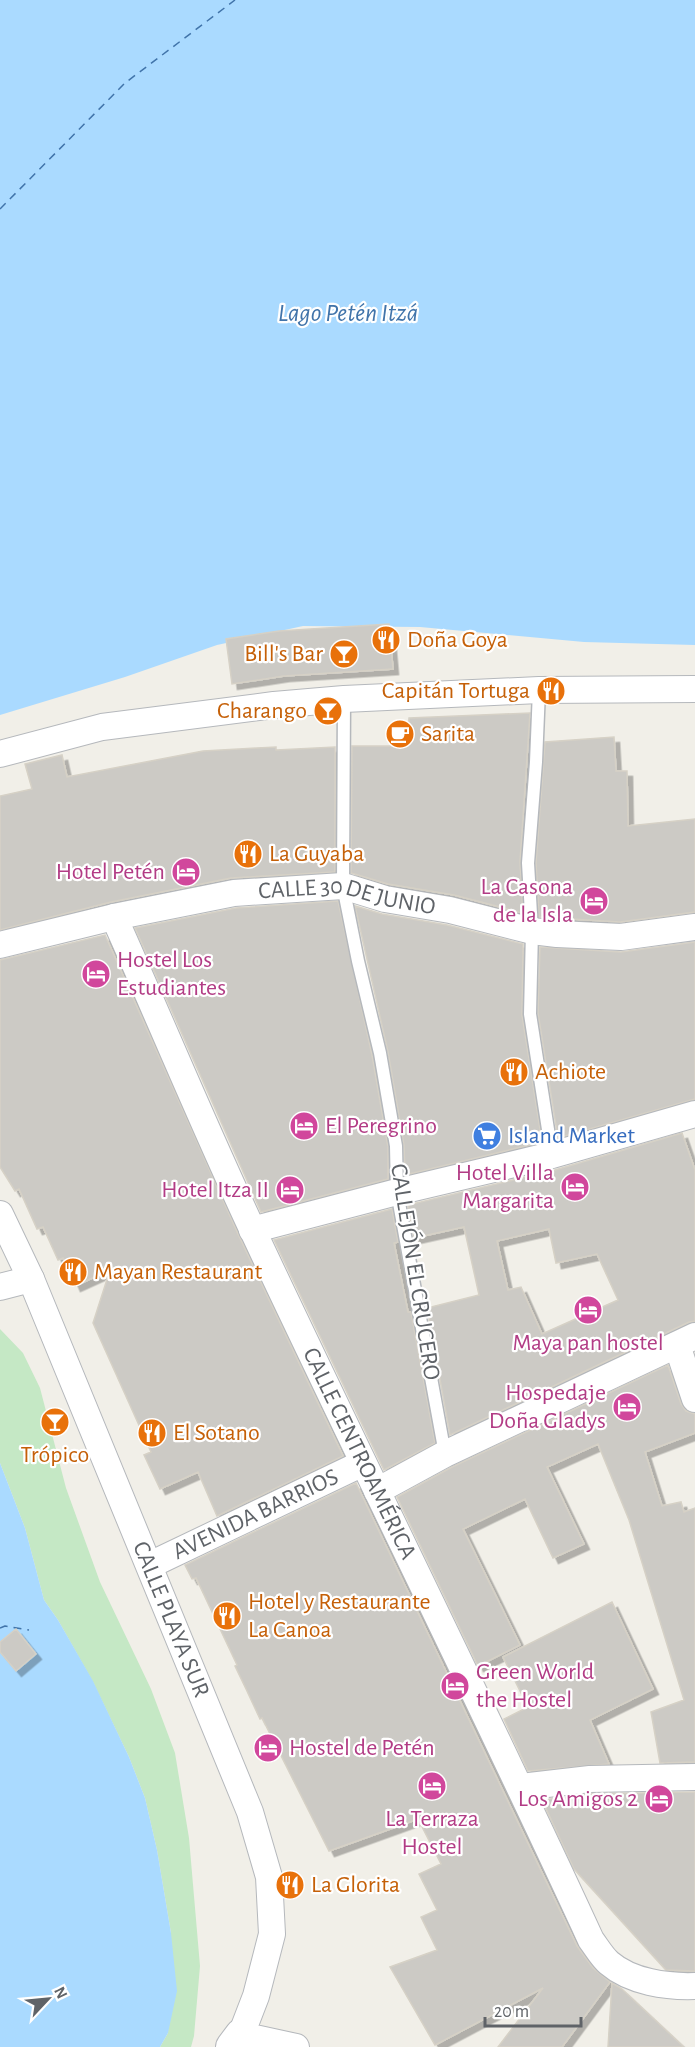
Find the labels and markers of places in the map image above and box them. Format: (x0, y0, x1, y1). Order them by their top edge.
restaurant icon: Doña Goya (370, 624, 402, 656)
place label: Doña Goya (407, 628, 508, 652)
bar icon: Bill's Bar (328, 638, 360, 670)
place label: Bill's Bar (244, 642, 323, 666)
restaurant icon: Capitán Tortuga (535, 675, 567, 707)
place label: Capitán Tortuga (382, 679, 530, 703)
bar icon: Charango (312, 695, 344, 727)
place label: Charango (217, 699, 307, 723)
cafe icon: Sarita (384, 718, 416, 750)
place label: Sarita (421, 722, 475, 746)
restaurant icon: La Guyaba (232, 838, 264, 870)
place label: La Guyaba (269, 842, 364, 866)
hotel icon: Hotel Petén (170, 856, 202, 888)
place label: Hotel Petén (56, 860, 165, 884)
place label: La Casona de la Isla (481, 875, 573, 927)
hotel icon: La Casona de la Isla (578, 885, 610, 917)
place label: Hostel Los Estudiantes (117, 948, 226, 1000)
hotel icon: Hostel Los Estudiantes (80, 958, 112, 990)
restaurant icon: Achiote (498, 1056, 530, 1088)
place label: Achiote (535, 1060, 606, 1084)
hotel icon: El Peregrino (288, 1110, 320, 1142)
place label: El Peregrino (325, 1114, 437, 1138)
supermarket icon: Island Market (471, 1120, 503, 1152)
place label: Island Market (508, 1124, 635, 1148)
place label: Hotel Villa Margarita (456, 1161, 554, 1213)
hotel icon: Hotel Villa Margarita (559, 1171, 591, 1203)
hotel icon: Hotel Itza II (274, 1174, 306, 1206)
place label: Hotel Itza II (161, 1178, 269, 1202)
restaurant icon: Mayan Restaurant (57, 1256, 89, 1288)
place label: Mayan Restaurant (94, 1260, 262, 1284)
hotel icon: Maya pan hostel (572, 1294, 604, 1326)
place label: Maya pan hostel (512, 1331, 664, 1355)
place label: Hospedaje Doña Gladys (489, 1381, 606, 1433)
hotel icon: Hospedaje Doña Gladys (611, 1391, 643, 1423)
bar icon: Trópico (39, 1406, 71, 1438)
restaurant icon: El Sotano (136, 1417, 168, 1449)
place label: El Sotano (173, 1421, 260, 1445)
place label: Trópico (21, 1443, 89, 1467)
place label: Hotel y Restaurante La Canoa (248, 1590, 430, 1642)
restaurant icon: Hotel y Restaurante La Canoa (211, 1600, 243, 1632)
place label: Green World the Hostel (476, 1660, 594, 1712)
hotel icon: Green World the Hostel (439, 1670, 471, 1702)
hotel icon: Hostel de Petén (252, 1732, 284, 1764)
place label: Hostel de Petén (289, 1736, 435, 1760)
hotel icon: La Terraza Hostel (416, 1770, 448, 1802)
hotel icon: Los Amigos 2 (643, 1783, 675, 1815)
place label: Los Amigos 2 (518, 1787, 638, 1811)
place label: La Terraza Hostel (385, 1807, 479, 1859)
restaurant icon: La Glorita (274, 1869, 306, 1901)
place label: La Glorita (311, 1873, 400, 1897)

